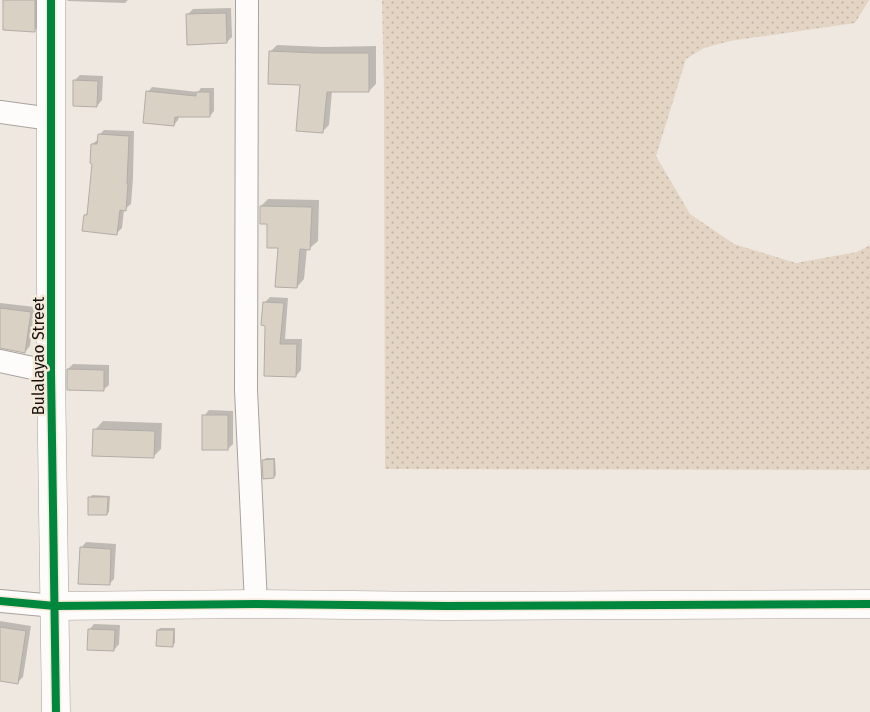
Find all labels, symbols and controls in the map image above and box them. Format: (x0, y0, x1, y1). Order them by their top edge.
street label: Bulalayao Street (29, 296, 48, 415)

